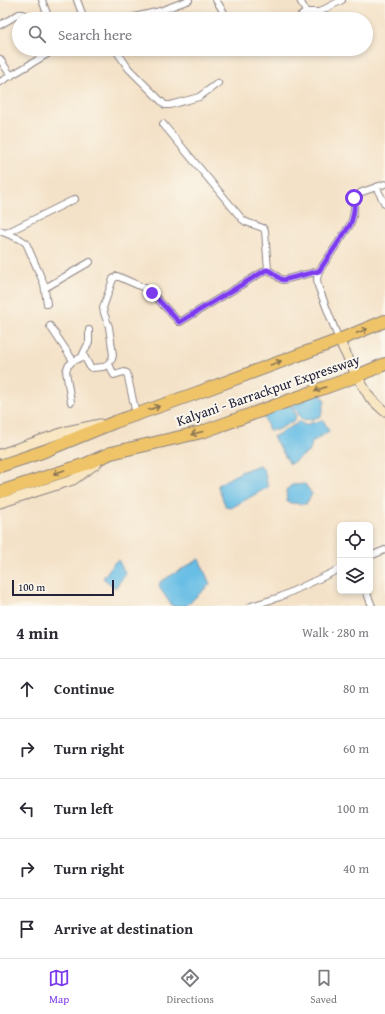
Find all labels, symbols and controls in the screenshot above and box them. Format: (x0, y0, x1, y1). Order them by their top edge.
search box (12, 12, 373, 56)
icon: search (26, 23, 48, 45)
text: Search here (58, 24, 132, 45)
route start (345, 189, 363, 207)
route end (143, 284, 161, 302)
one-way arrow (356, 326, 368, 334)
street label: Kalyani - Barrackpur Expressway (174, 349, 362, 431)
one-way arrow (270, 359, 282, 367)
one-way arrow (314, 386, 326, 394)
one-way arrow (148, 403, 160, 411)
one-way arrow (191, 429, 204, 437)
one-way arrow (54, 469, 66, 477)
map controls (337, 522, 373, 594)
button: locate (337, 522, 373, 558)
button: layers (337, 558, 373, 594)
scale bar (12, 578, 114, 597)
text: 100 m (18, 579, 45, 595)
text: 4 min (16, 620, 58, 645)
text: Walk · 280 m (302, 623, 369, 642)
icon: ahead (16, 678, 38, 700)
text: Continue (54, 678, 115, 699)
text: 80 m (343, 679, 369, 698)
icon: right (16, 738, 38, 760)
text: Turn right (54, 738, 125, 759)
text: 60 m (343, 739, 369, 758)
icon: left (16, 798, 38, 820)
text: Turn left (54, 798, 113, 819)
text: 100 m (337, 799, 369, 818)
icon: right (16, 858, 38, 880)
text: Turn right (54, 858, 125, 879)
text: 40 m (343, 859, 369, 878)
icon: arrive (16, 918, 38, 940)
text: Arrive at destination (54, 918, 193, 939)
tab: Map (48, 967, 70, 1007)
tab: Directions (167, 967, 214, 1007)
tab: Saved (310, 967, 337, 1007)

